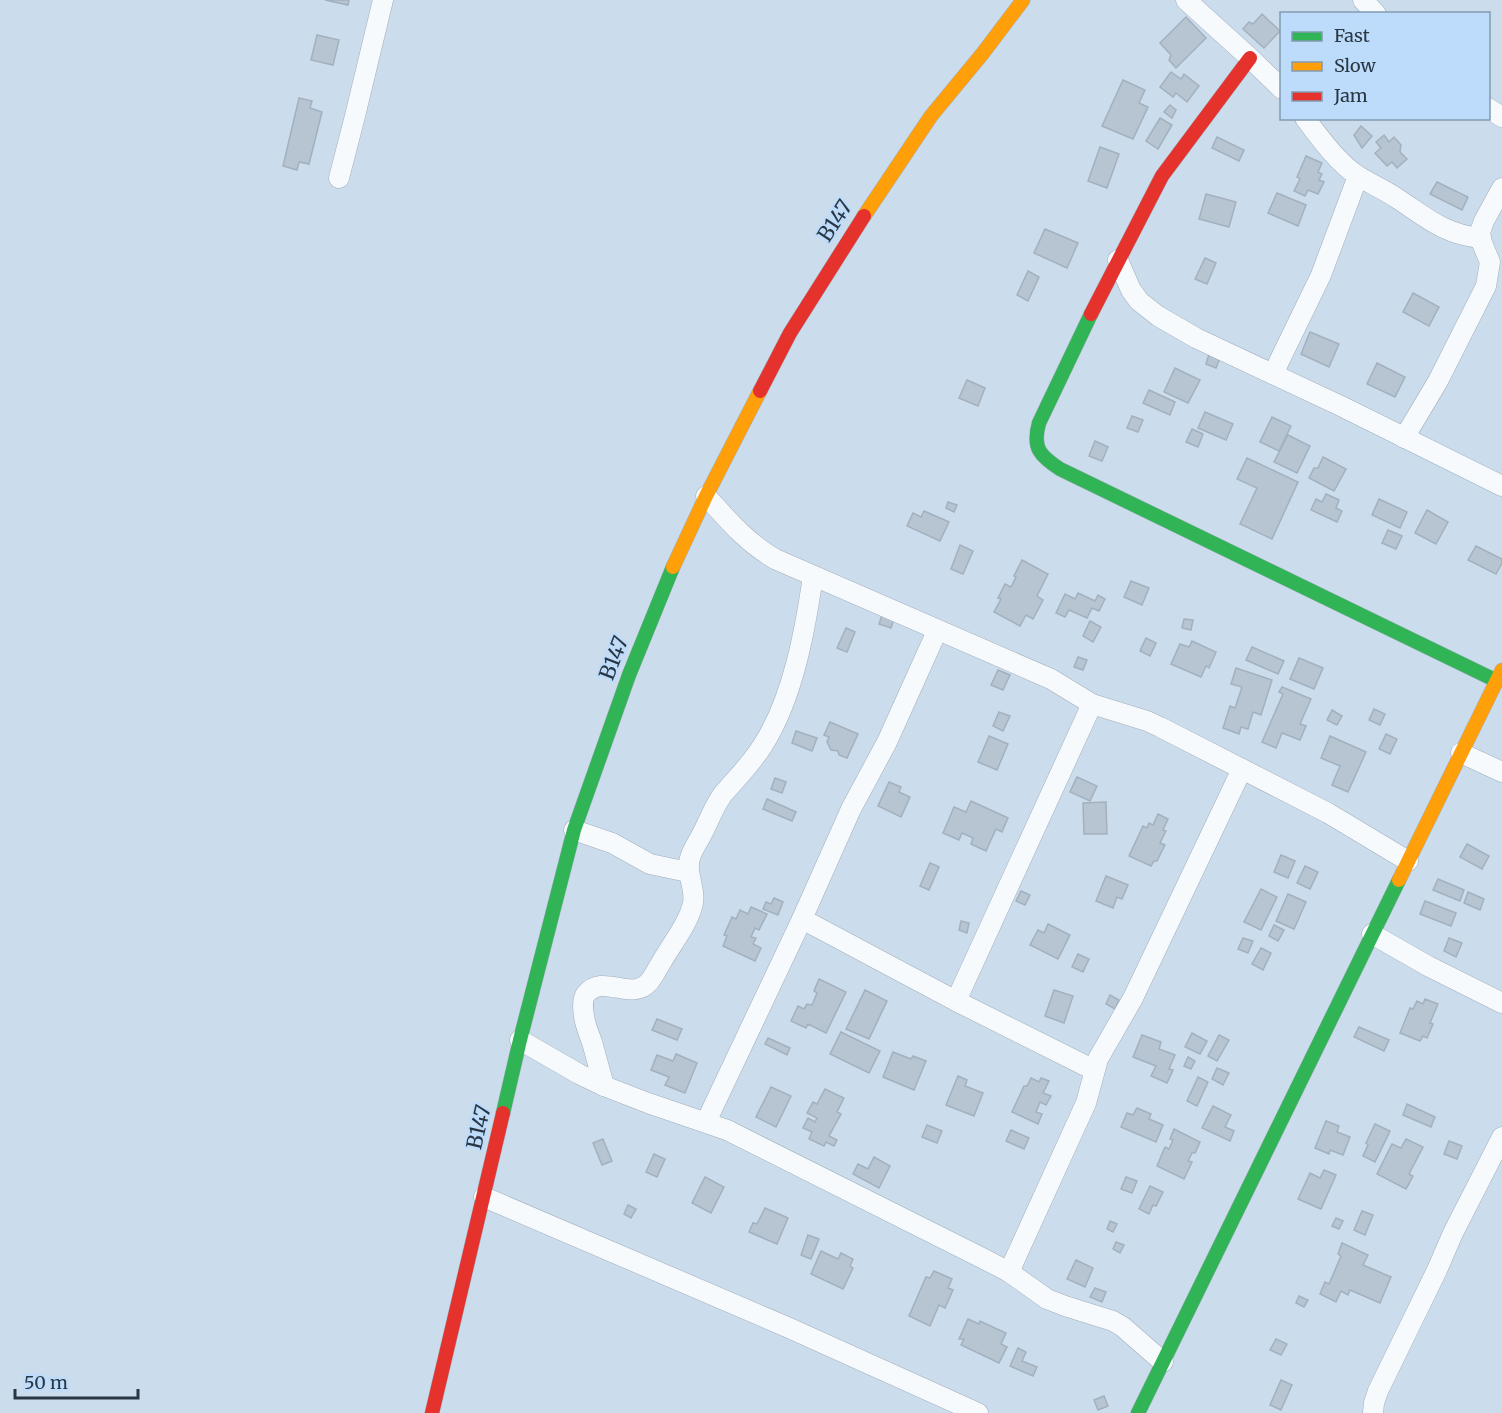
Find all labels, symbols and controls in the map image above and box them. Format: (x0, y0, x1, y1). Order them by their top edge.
legend (1280, 12, 1490, 120)
text: Fast (1334, 24, 1370, 47)
text: Slow (1334, 54, 1377, 77)
text: Jam (1333, 84, 1368, 107)
street label: B147 (811, 195, 858, 247)
street label: B147 (593, 632, 634, 684)
street label: B147 (460, 1102, 497, 1152)
scale bar (15, 1362, 138, 1400)
text: 50 m (24, 1371, 68, 1394)

